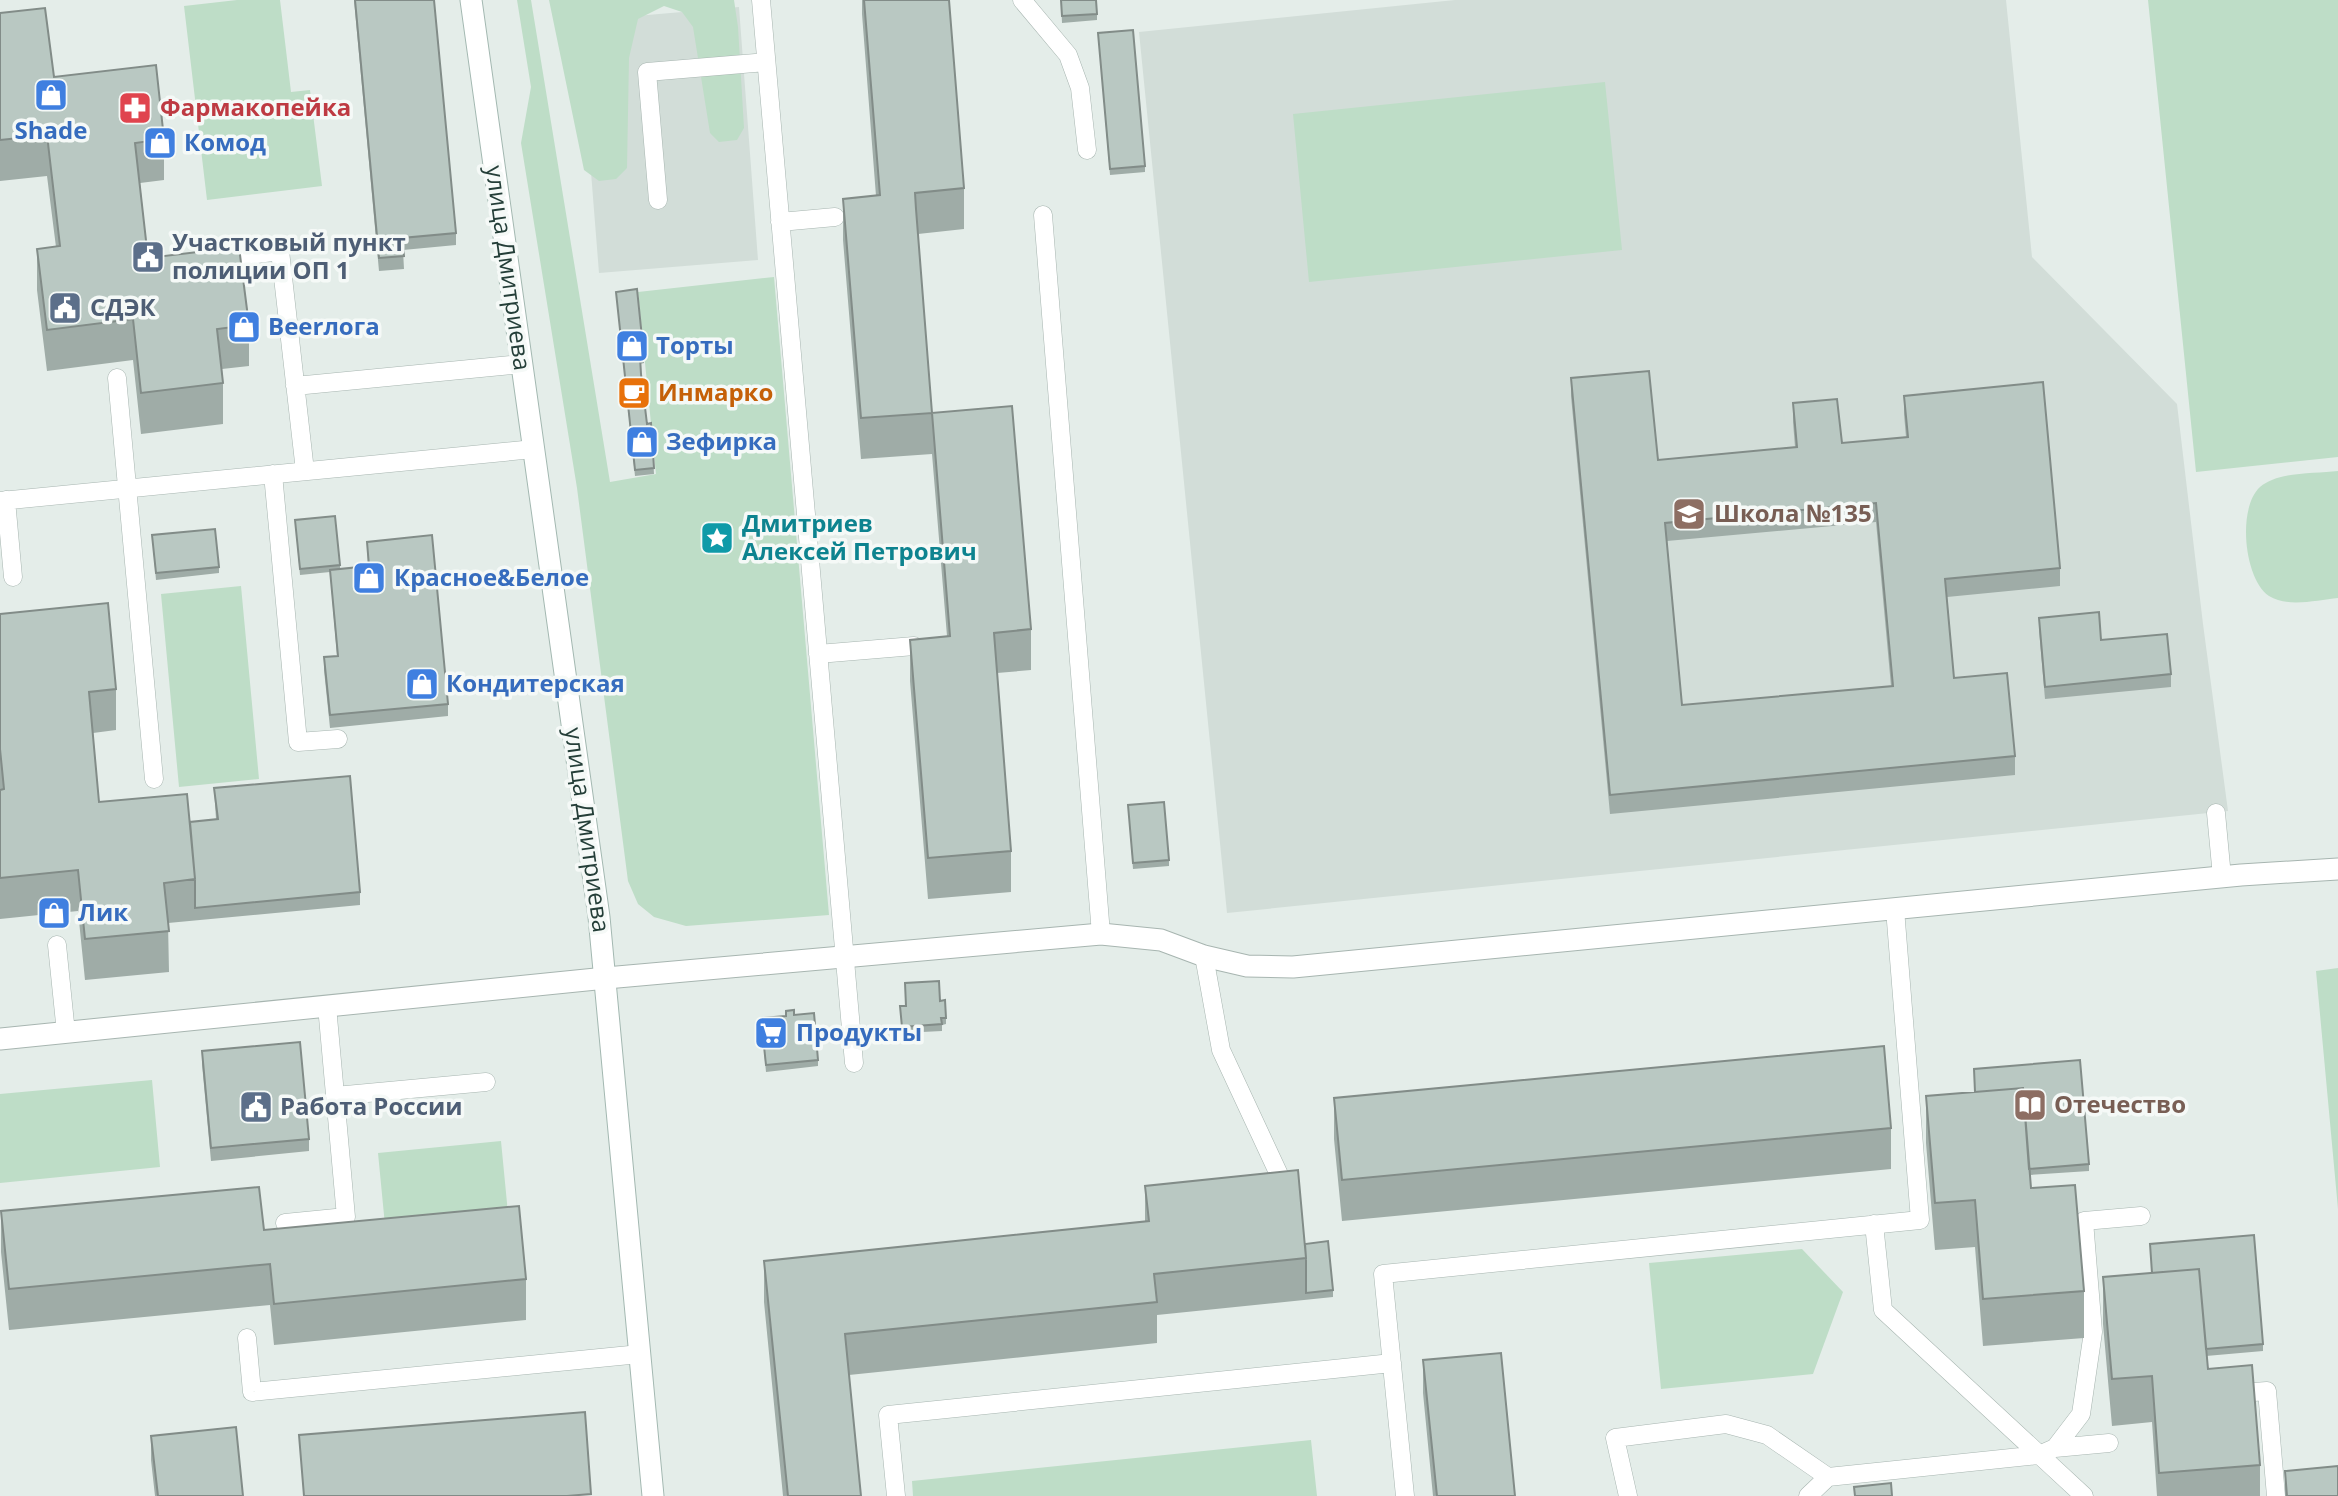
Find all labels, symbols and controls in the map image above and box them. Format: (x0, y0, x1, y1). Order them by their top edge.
shop icon: Shade (32, 76, 70, 114)
pharmacy icon: Фармакопейка (116, 89, 154, 127)
place label: Фармакопейка (160, 90, 351, 123)
place label: Shade (15, 113, 87, 146)
shop icon: Комод (141, 124, 179, 162)
place label: Комод (184, 125, 266, 158)
street label: улица Дмитриева (479, 163, 540, 372)
place label: Участковый пункт полиции ОП 1 (172, 225, 406, 286)
public building icon: Участковый пункт полиции ОП 1 (129, 238, 167, 276)
public building icon: СДЭК (46, 289, 84, 327)
place label: СДЭК (90, 290, 157, 323)
shop icon: Beerлога (225, 308, 263, 346)
place label: Beerлога (268, 309, 380, 342)
shop icon: Торты (613, 327, 651, 365)
place label: Торты (656, 328, 734, 361)
cafe icon: Инмарко (615, 374, 653, 412)
place label: Инмарко (658, 375, 773, 408)
shop icon: Зефирка (623, 423, 661, 461)
place label: Зефирка (666, 424, 777, 457)
school or university icon: Школа №135 (1670, 495, 1708, 533)
place label: Школа №135 (1714, 496, 1872, 529)
place label: Дмитриев Алексей Петрович (742, 506, 977, 567)
place icon: Дмитриев Алексей Петрович (698, 519, 736, 557)
shop icon: Красное&Белое (350, 559, 388, 597)
place label: Красное&Белое (394, 560, 589, 593)
shop icon: Кондитерская (403, 665, 441, 703)
place label: Кондитерская (446, 666, 625, 699)
street label: улица Дмитриева (558, 725, 619, 934)
shop icon: Лик (35, 894, 73, 932)
place label: Лик (78, 895, 128, 928)
supermarket icon: Продукты (752, 1014, 790, 1052)
place label: Продукты (796, 1015, 922, 1048)
library icon: Отечество (2011, 1086, 2049, 1124)
place label: Отечество (2054, 1087, 2186, 1120)
public building icon: Работа России (237, 1088, 275, 1126)
place label: Работа России (280, 1089, 463, 1122)

